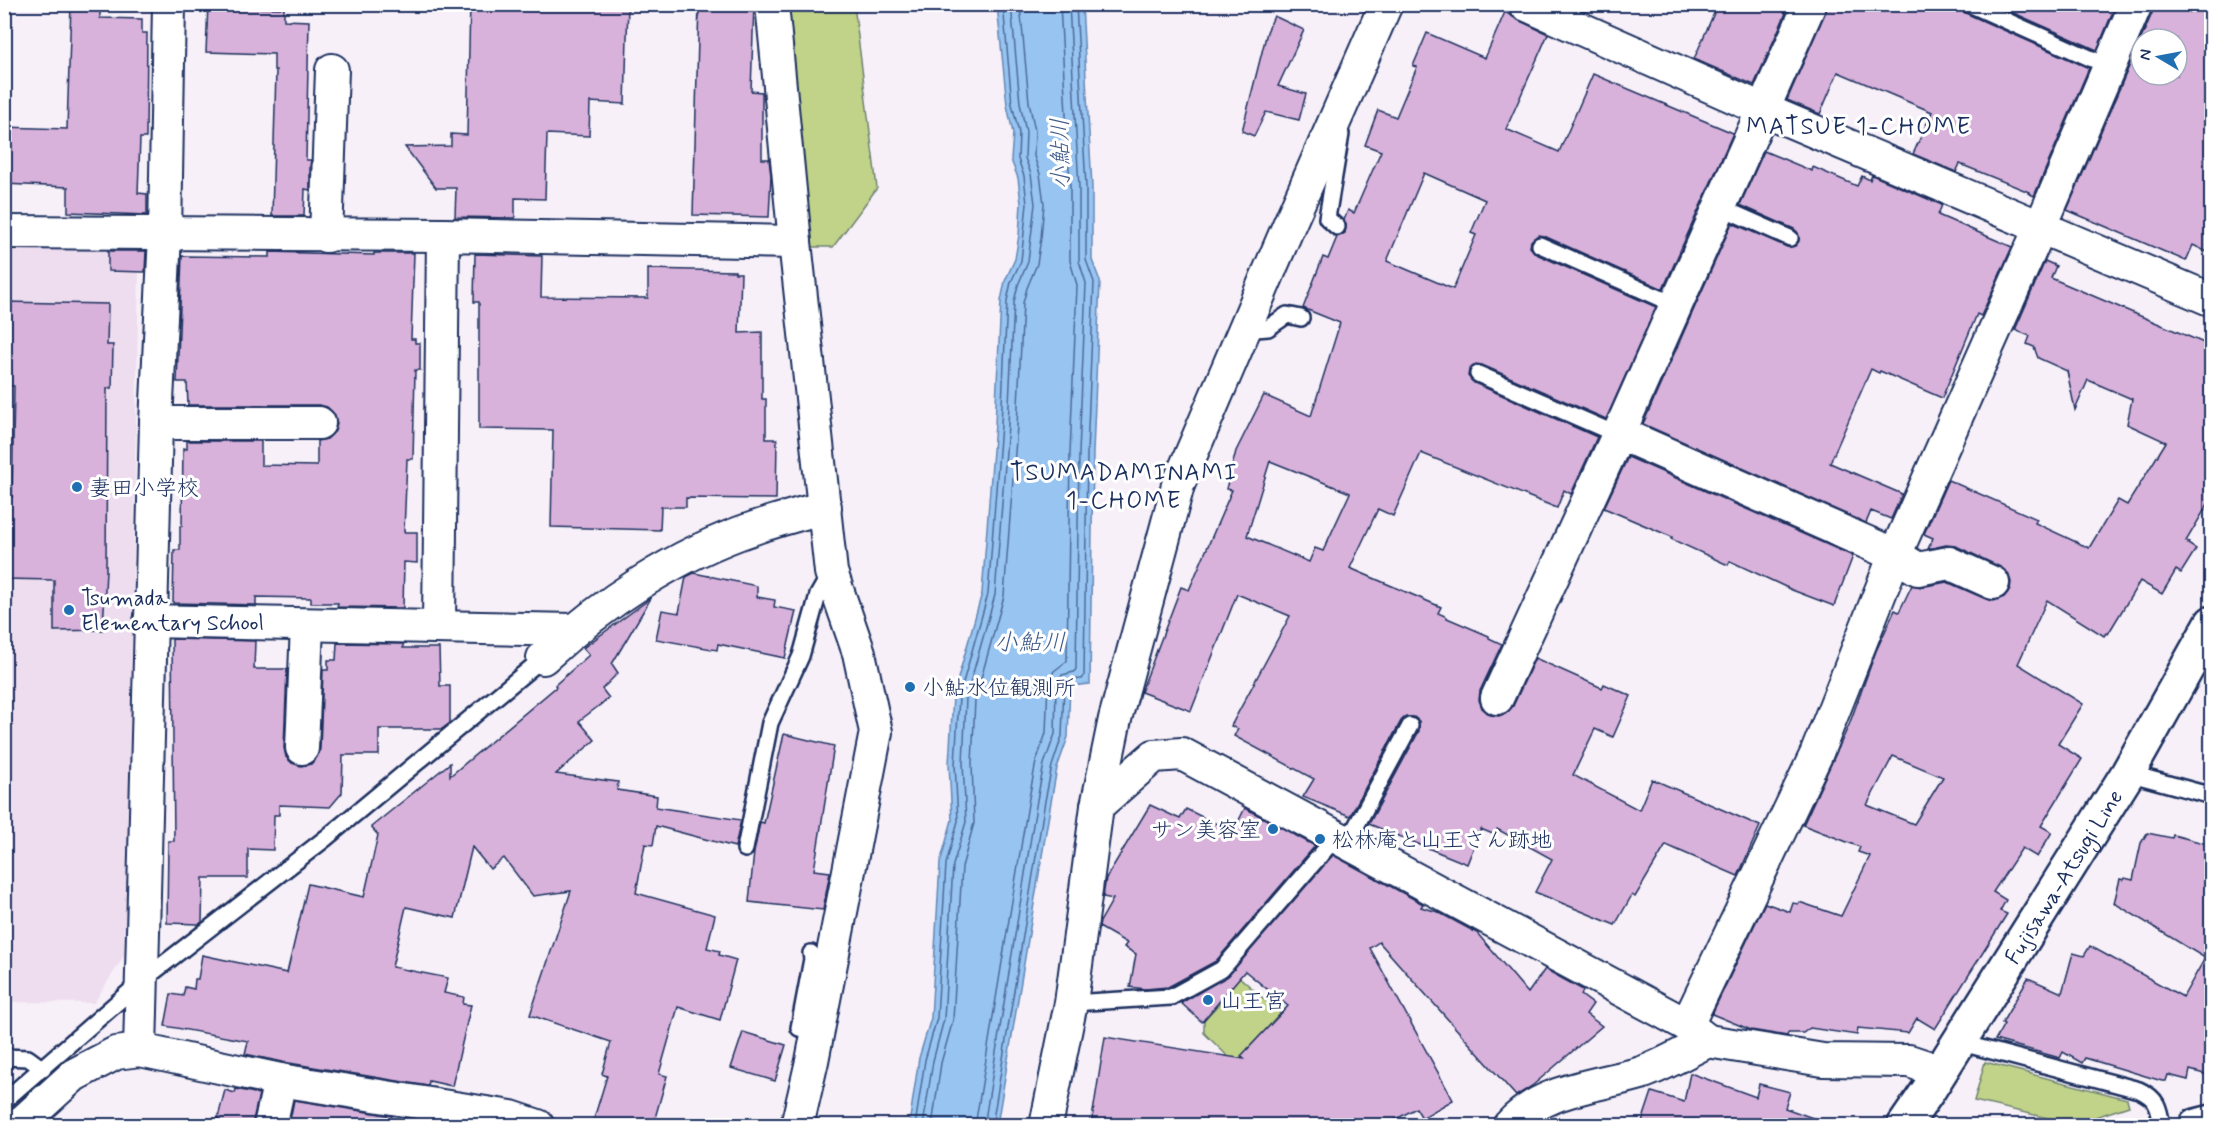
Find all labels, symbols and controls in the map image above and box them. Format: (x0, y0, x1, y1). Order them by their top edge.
north arrow (2129, 27, 2189, 87)
text: N (2134, 48, 2157, 62)
district label: MATSUE 1-CHOME (1746, 112, 1972, 143)
water label: 小鮎川 (1045, 118, 1078, 190)
district label: TSUMADAMINAMI 1-CHOME (1010, 458, 1238, 517)
place label: 妻田小学校 (89, 475, 199, 503)
marker: 妻田小学校 (70, 480, 84, 494)
place label: Tsumada Elementary School (81, 585, 264, 638)
marker: Tsumada Elementary School (62, 603, 76, 617)
water label: 小鮎川 (994, 628, 1066, 659)
place label: 小鮎水位観測所 (922, 675, 1076, 703)
marker: 小鮎水位観測所 (903, 680, 917, 694)
street label: Fujisawa-Atsugi Line (1999, 785, 2130, 970)
place label: サン美容室 (1151, 817, 1261, 845)
marker: サン美容室 (1266, 822, 1280, 836)
place label: 松林庵と山王さん跡地 (1332, 827, 1552, 855)
marker: 松林庵と山王さん跡地 (1313, 832, 1327, 846)
place label: 山王宮 (1220, 988, 1286, 1016)
marker: 山王宮 (1201, 993, 1215, 1007)

